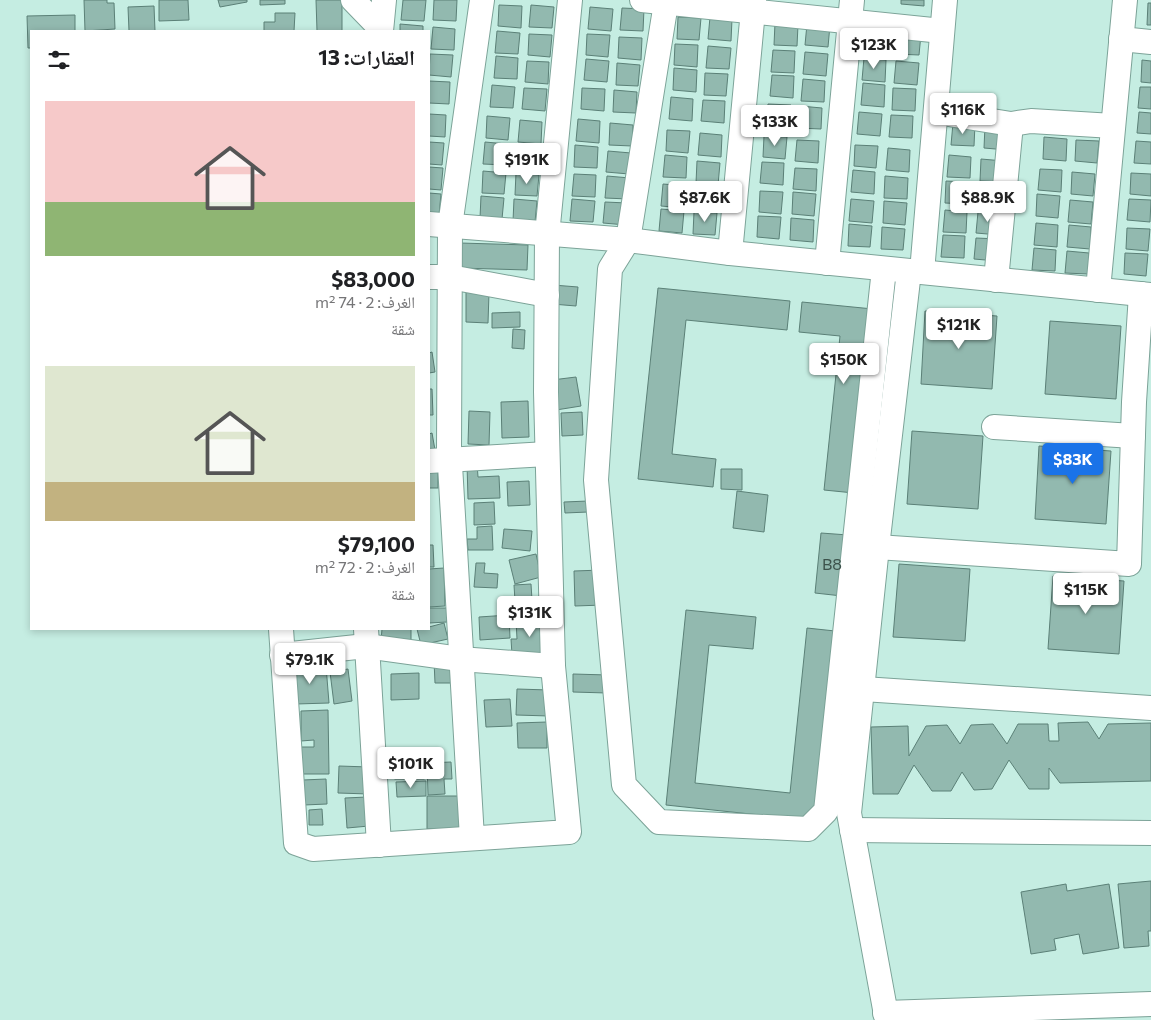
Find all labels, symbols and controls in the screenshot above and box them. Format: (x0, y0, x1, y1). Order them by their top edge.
pin: $123K (839, 28, 909, 70)
text: $123K (851, 34, 897, 53)
text: العقارات: 13 (318, 44, 415, 69)
icon: filters (45, 46, 73, 74)
pin: $116K (928, 92, 998, 135)
text: $116K (941, 99, 985, 118)
pin: $133K (740, 104, 810, 147)
text: $133K (752, 111, 798, 130)
icon: home (185, 133, 275, 223)
pin: $191K (492, 142, 562, 185)
text: $191K (505, 149, 549, 168)
pin: $87.6K (664, 180, 746, 223)
pin: $88.9K (947, 180, 1029, 223)
text: $87.6K (679, 187, 731, 206)
text: $88.9K (961, 187, 1015, 206)
text: $83,000 (331, 266, 415, 291)
text: الغرف: 2 · 74 m² (315, 292, 415, 311)
pin: $121K (924, 308, 994, 350)
text: $121K (937, 314, 981, 333)
text: شقة (391, 319, 415, 338)
pin: $150K (809, 342, 879, 385)
text: $150K (820, 349, 868, 368)
icon: home (185, 398, 275, 488)
pin: $83K (1043, 442, 1103, 485)
text: $83K (1053, 449, 1093, 468)
text: $79,100 (338, 531, 415, 556)
house number: B8 (822, 554, 842, 573)
text: الغرف: 2 · 72 m² (315, 557, 415, 576)
pin: $115K (1051, 572, 1121, 615)
text: $115K (1064, 579, 1108, 598)
text: شقة (391, 584, 415, 603)
pin: $131K (495, 596, 565, 638)
text: $131K (508, 602, 552, 621)
pin: $79.1K (269, 642, 351, 685)
text: $79.1K (285, 649, 335, 668)
pin: $101K (376, 746, 446, 789)
text: $101K (388, 753, 434, 772)

